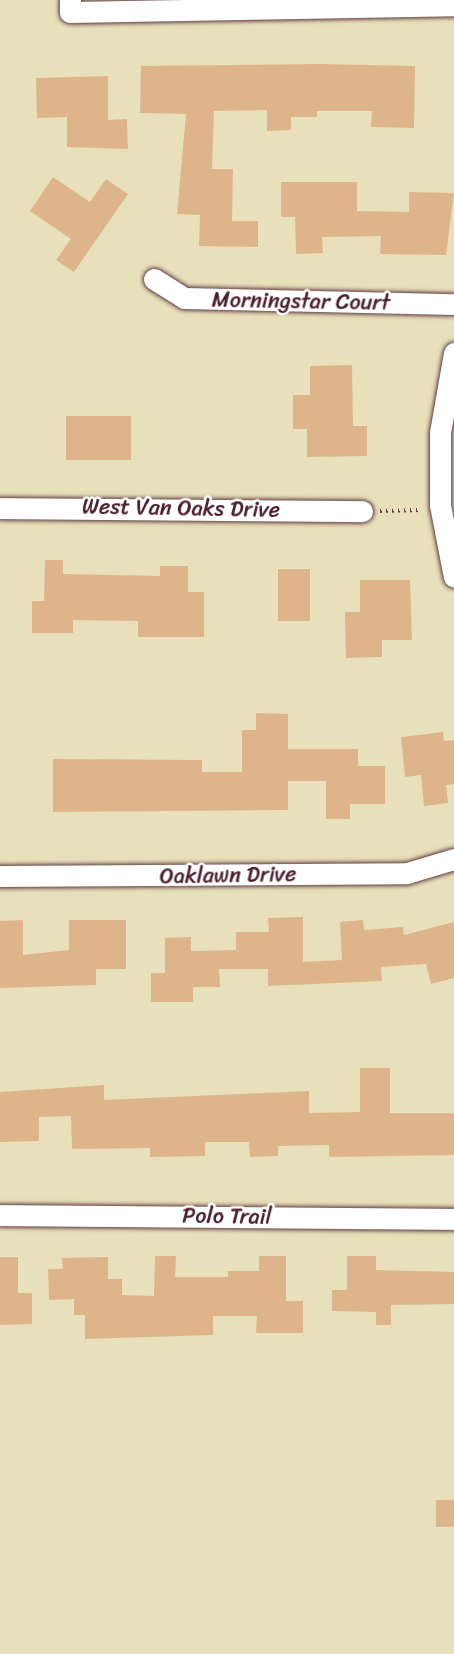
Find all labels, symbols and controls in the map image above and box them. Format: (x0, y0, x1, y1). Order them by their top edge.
street label: Morningstar Court (211, 286, 391, 316)
street label: West Van Oaks Drive (83, 493, 279, 523)
street label: Oaklawn Drive (159, 861, 297, 889)
street label: Polo Trail (182, 1202, 272, 1230)

